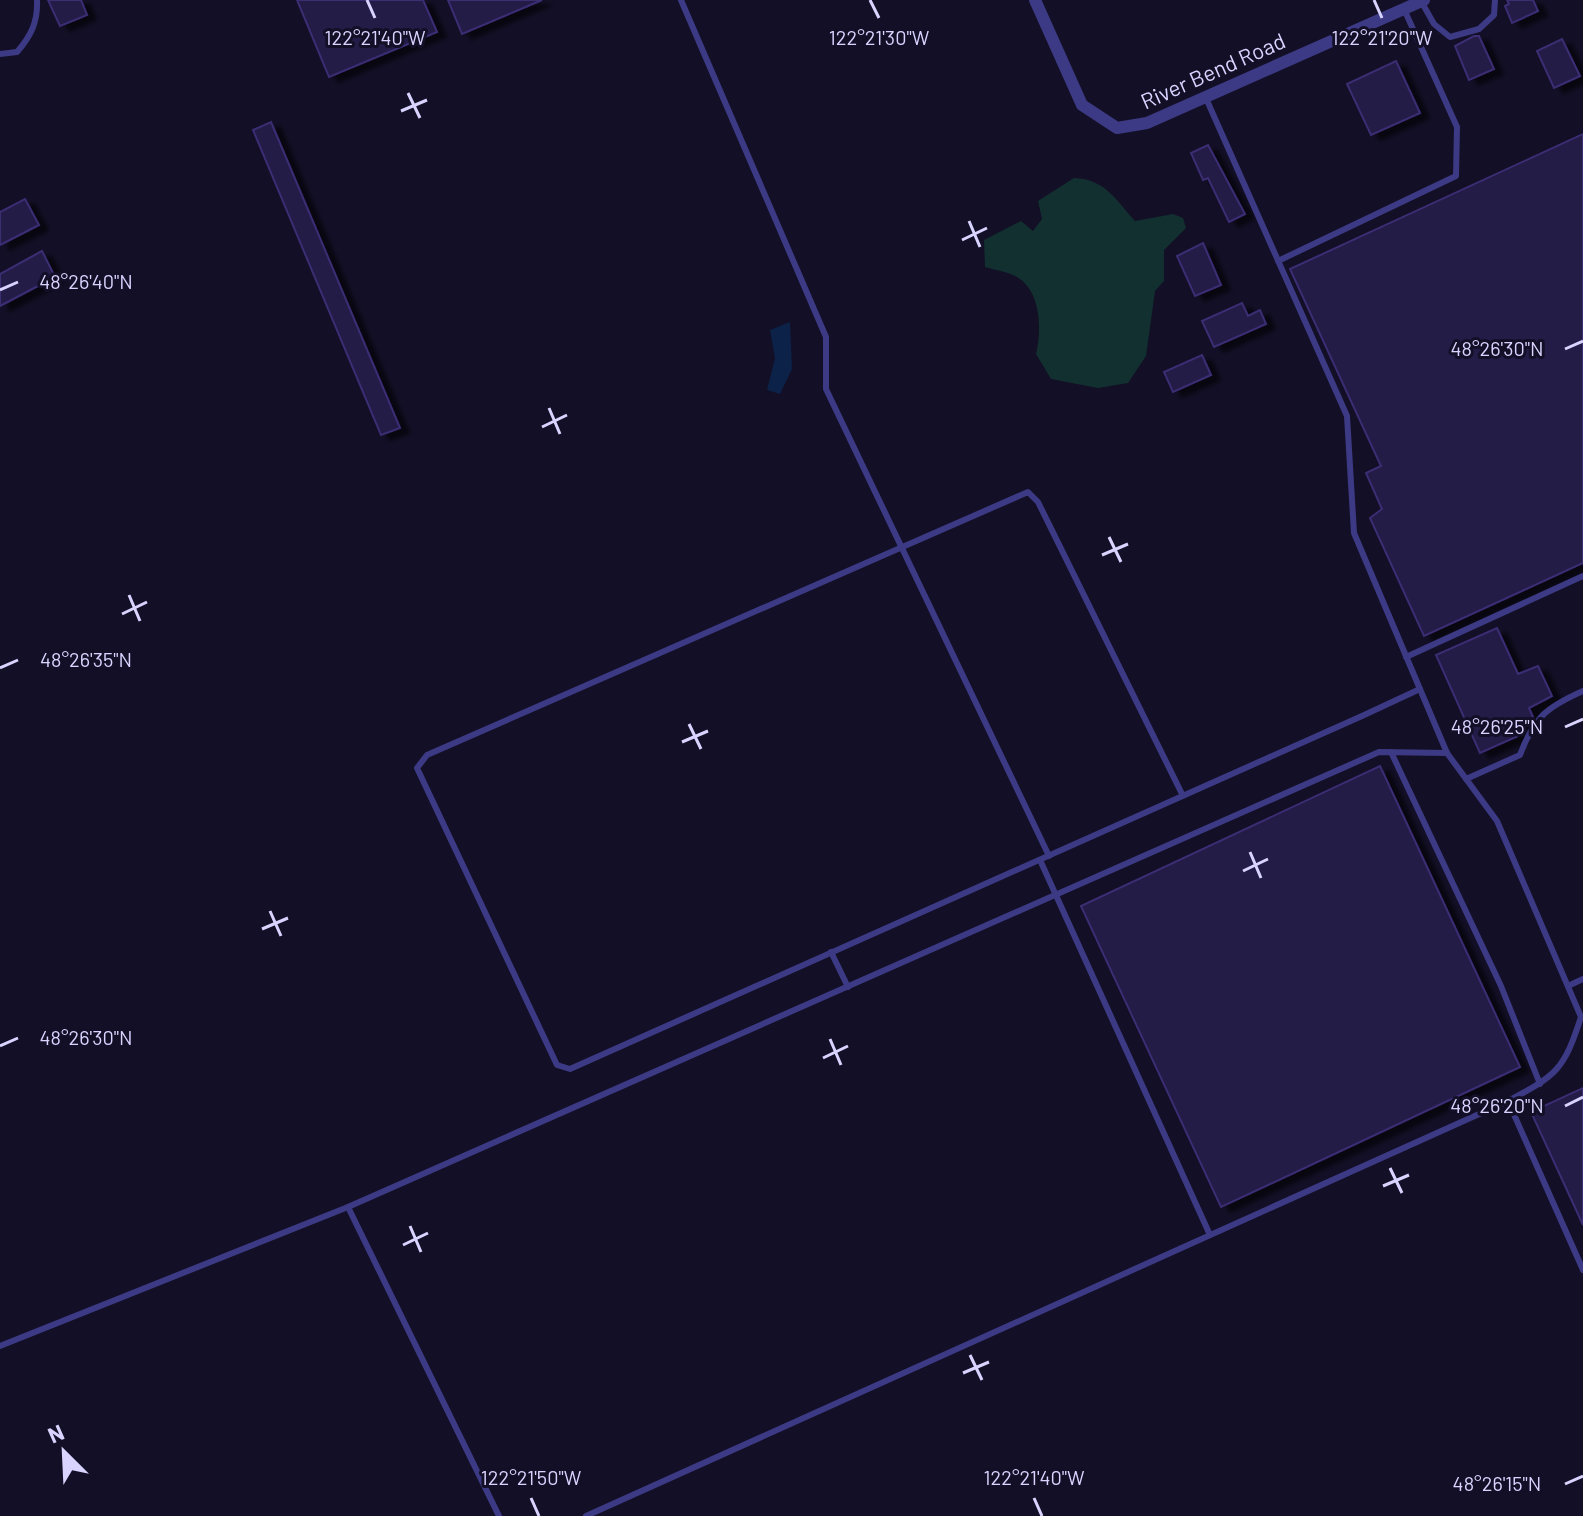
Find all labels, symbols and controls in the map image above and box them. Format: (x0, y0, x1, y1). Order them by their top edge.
text: 122°21'40"W (324, 25, 426, 49)
text: 122°21'30"W (829, 25, 930, 49)
text: 122°21'20"W (1332, 25, 1433, 49)
street label: River Bend Road (1136, 27, 1289, 114)
text: 48°26'40"N (39, 269, 133, 293)
text: 48°26'30"N (1450, 336, 1544, 360)
text: 48°26'35"N (40, 647, 132, 671)
text: 48°26'25"N (1451, 714, 1543, 738)
text: 48°26'30"N (39, 1025, 133, 1049)
text: 48°26'20"N (1450, 1093, 1544, 1117)
north arrow (24, 1412, 104, 1492)
text: N (43, 1418, 67, 1448)
text: 122°21'50"W (481, 1465, 582, 1489)
text: 122°21'40"W (983, 1465, 1085, 1489)
text: 48°26'15"N (1453, 1471, 1541, 1495)

